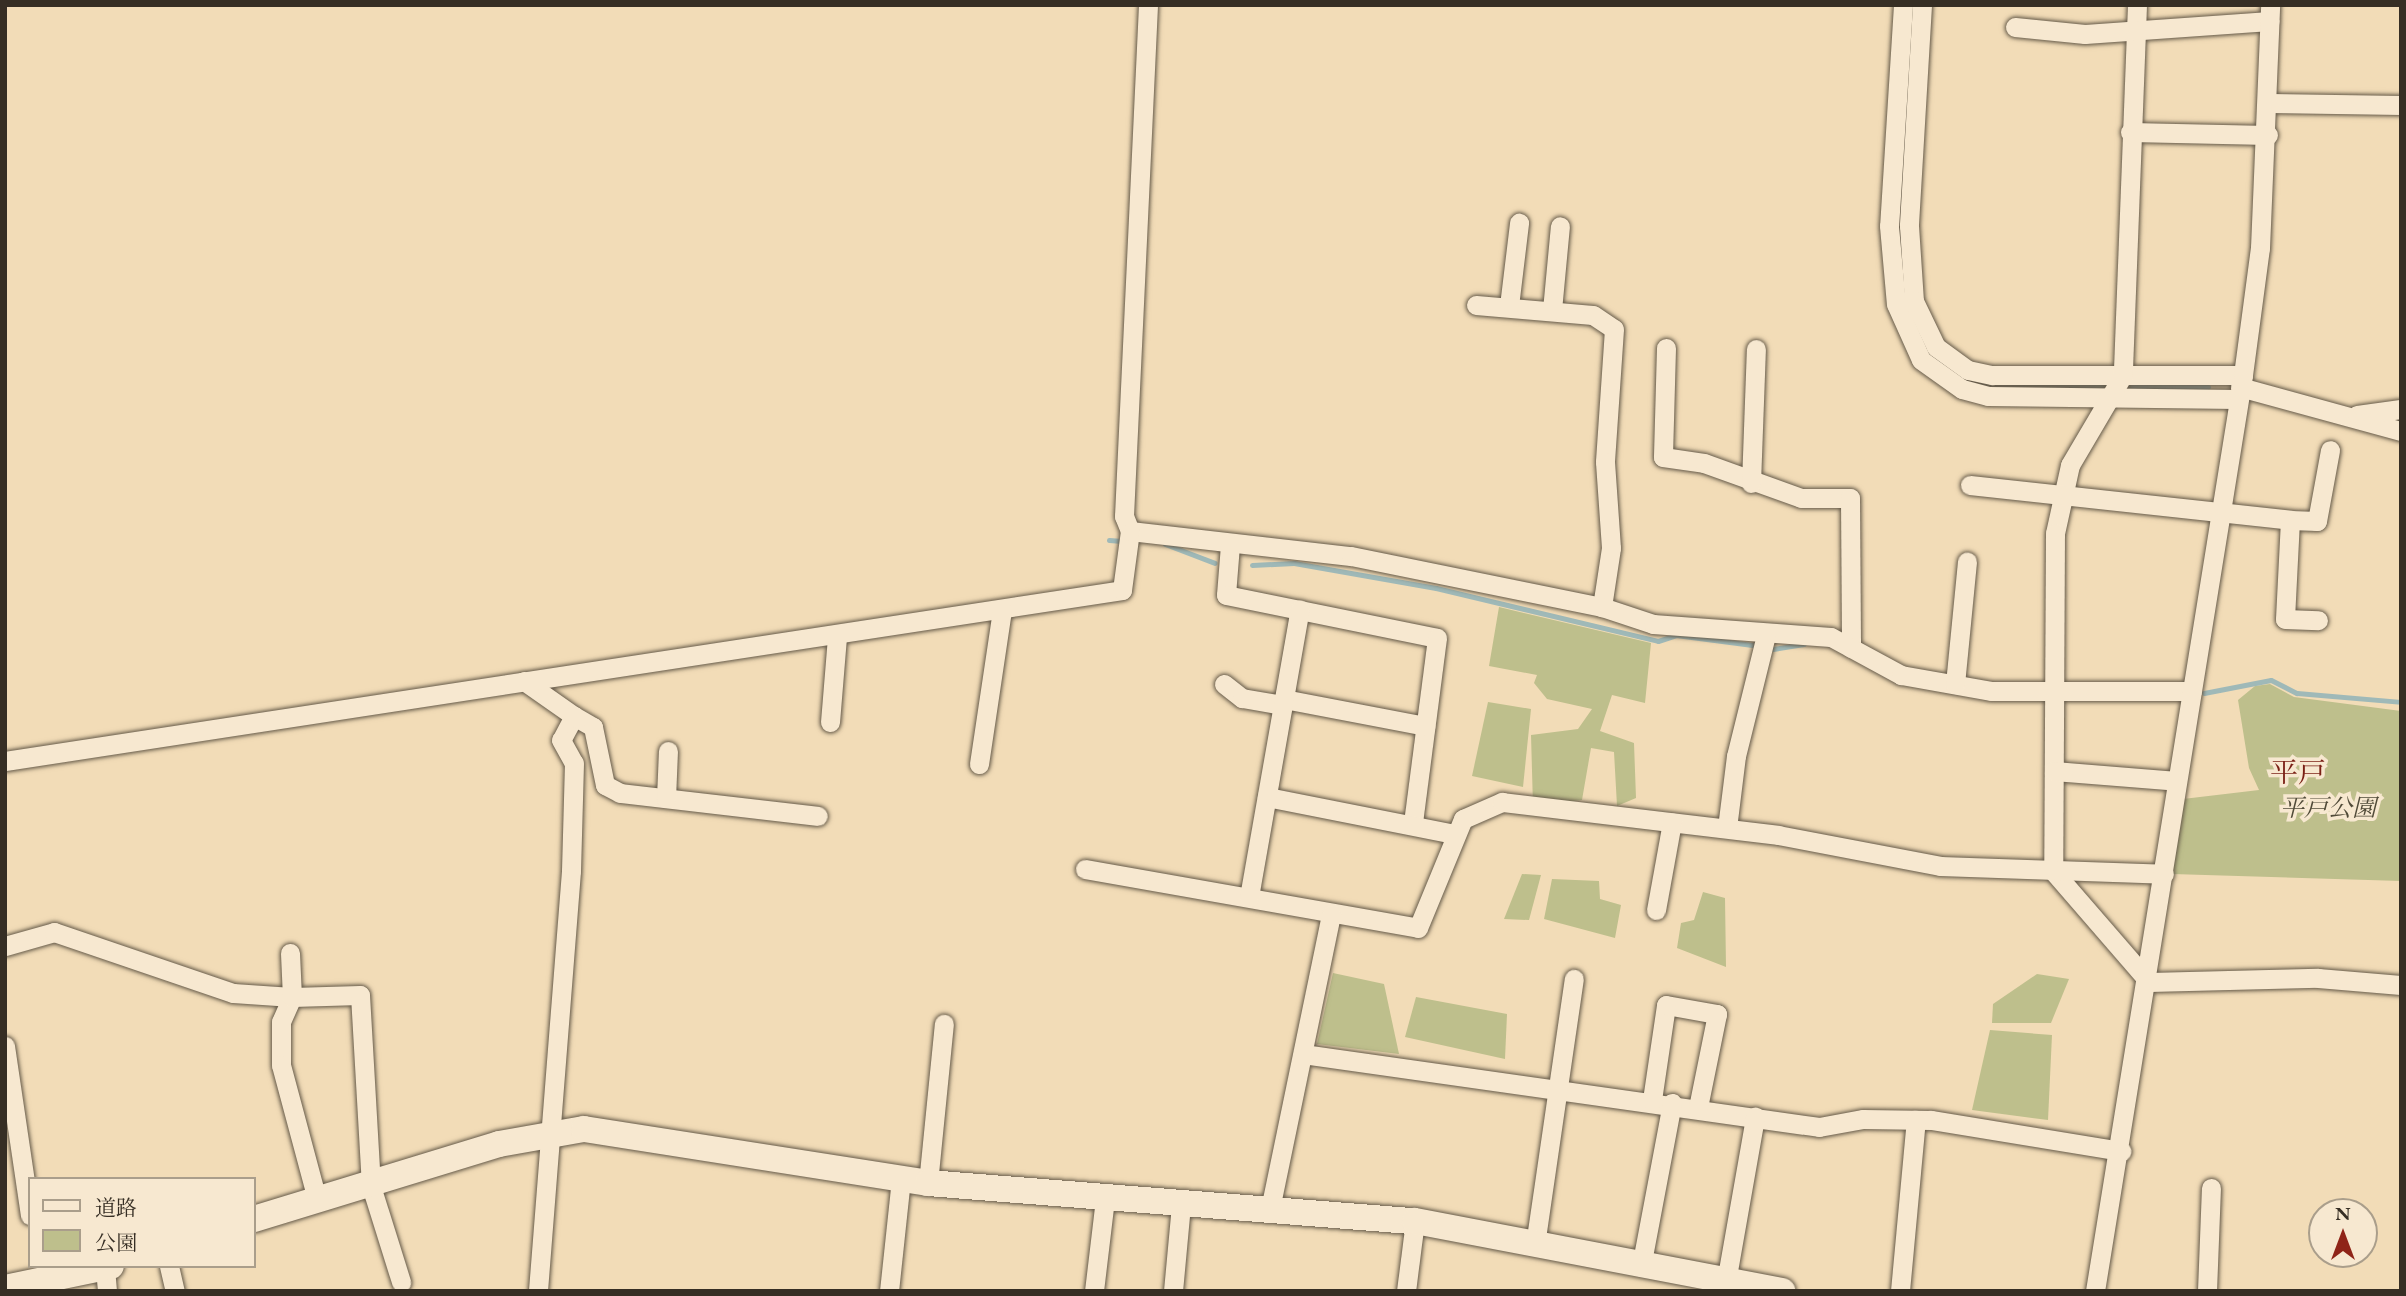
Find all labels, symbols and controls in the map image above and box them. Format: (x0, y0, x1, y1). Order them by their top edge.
district label: 平戸 (2270, 755, 2326, 789)
park label: 平戸公園 (2280, 794, 2376, 822)
legend (28, 1177, 256, 1268)
text: 道路 (95, 1194, 137, 1221)
north arrow (2308, 1198, 2378, 1268)
text: N (2335, 1201, 2351, 1226)
text: 公園 (95, 1229, 137, 1256)

